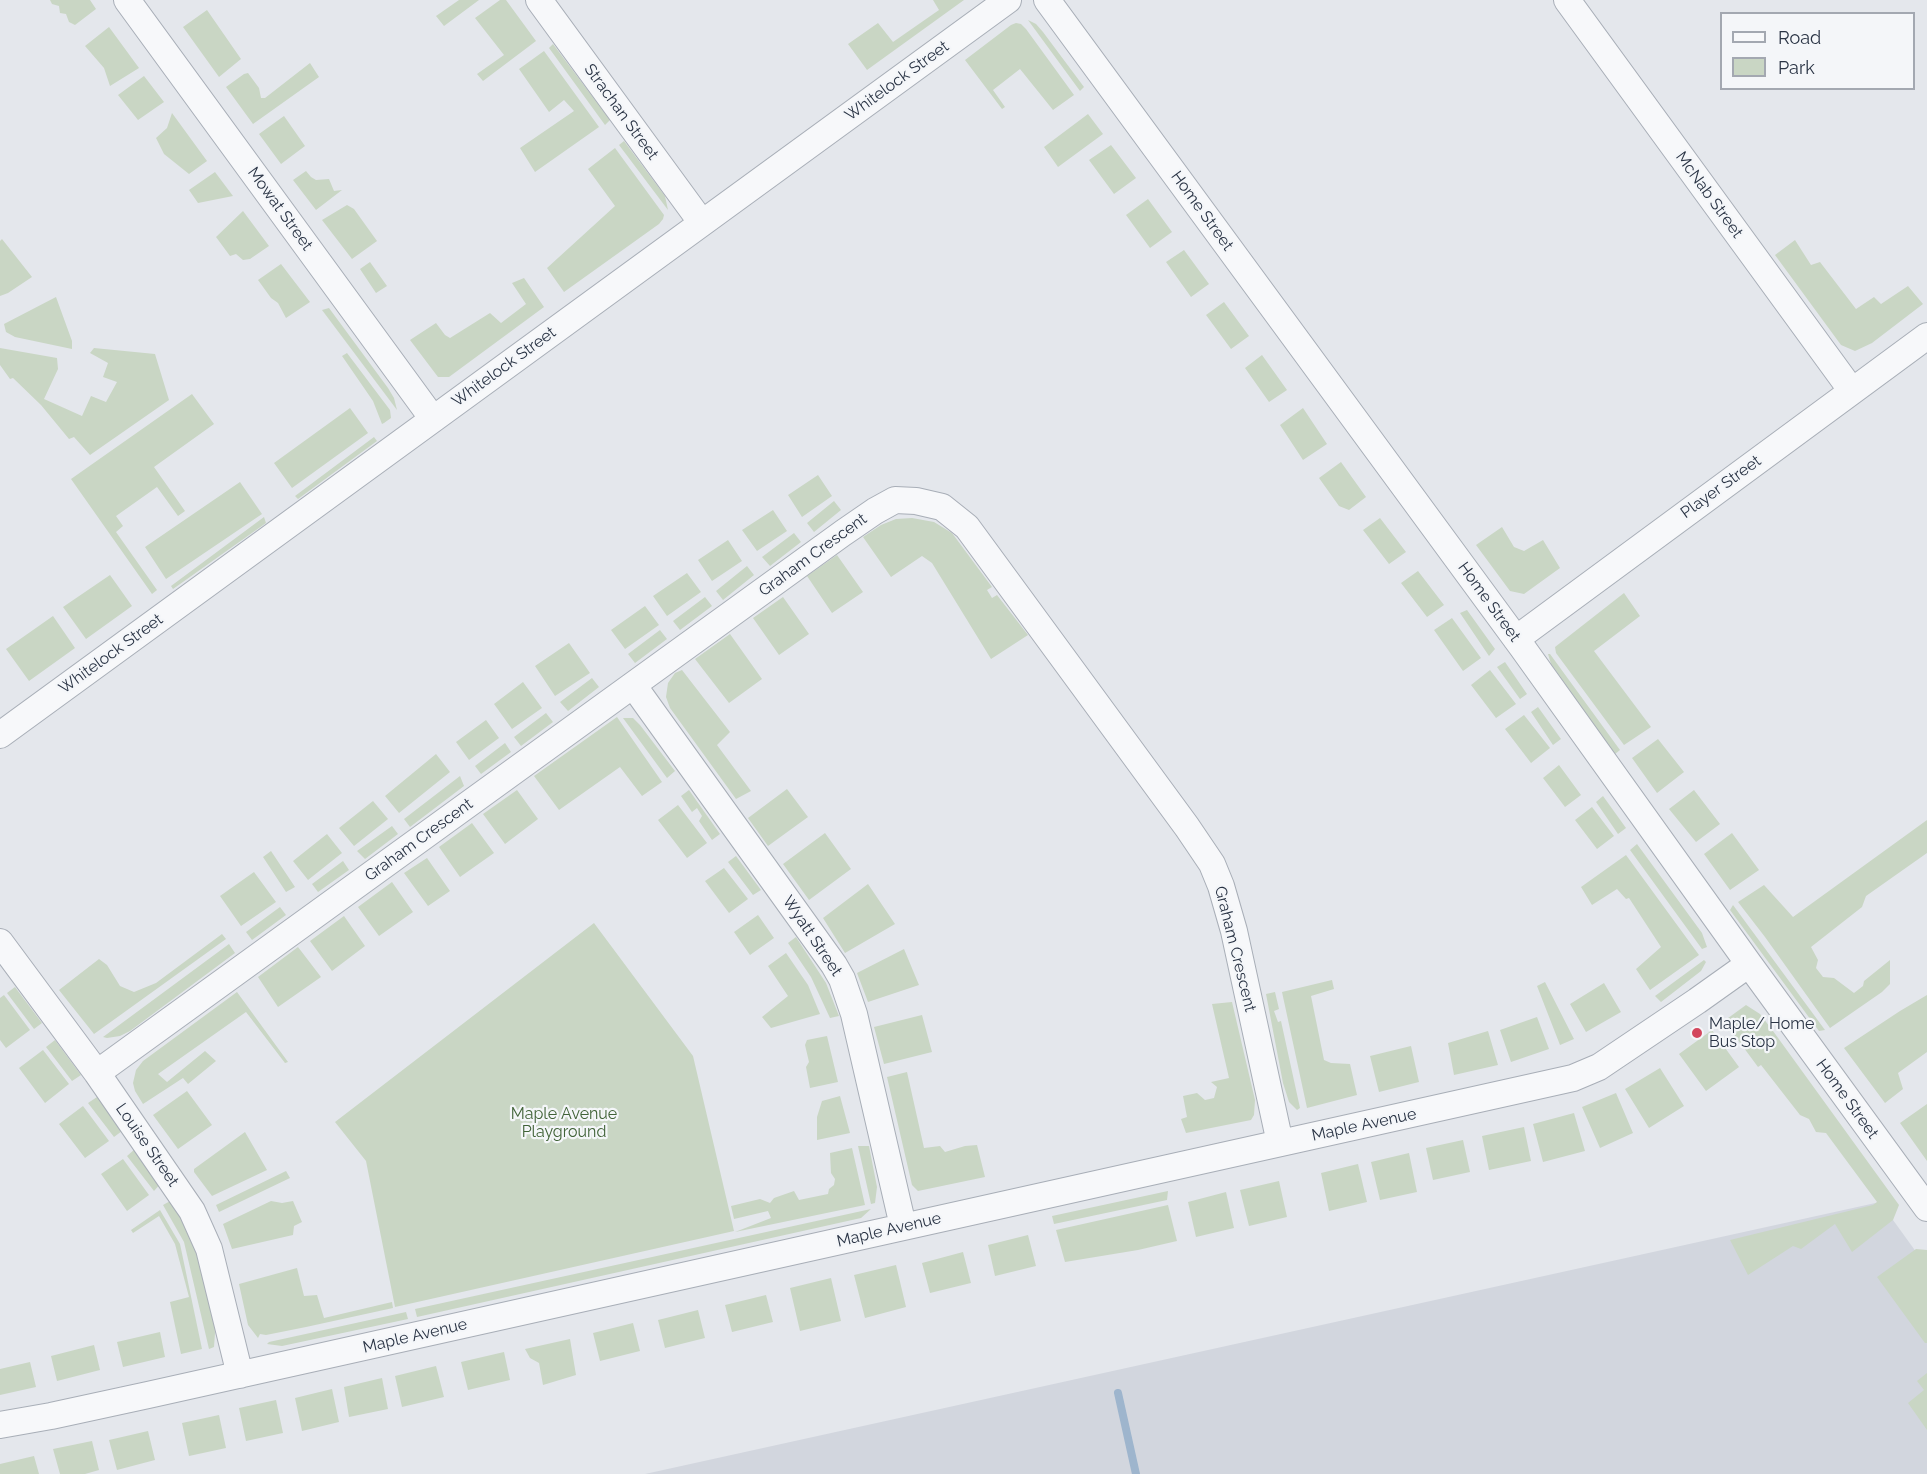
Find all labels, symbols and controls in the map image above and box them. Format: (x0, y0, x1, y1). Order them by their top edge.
legend (1720, 12, 1915, 90)
text: Road (1778, 27, 1821, 48)
street label: Whitelock Street (841, 37, 953, 125)
text: Park (1778, 57, 1815, 78)
street label: Strachan Street (580, 60, 662, 164)
street label: McNab Street (1671, 148, 1747, 242)
street label: Mowat Street (243, 164, 317, 254)
street label: Home Street (1167, 167, 1237, 255)
street label: Whitelock Street (448, 323, 560, 411)
street label: Player Street (1677, 451, 1765, 523)
street label: Graham Crescent (755, 509, 871, 601)
street label: Home Street (1454, 558, 1524, 646)
street label: Whitelock Street (55, 610, 167, 698)
street label: Graham Crescent (361, 794, 477, 886)
street label: Graham Crescent (1210, 884, 1260, 1014)
street label: Wyatt Street (778, 892, 846, 980)
place label: Maple/ Home Bus Stop (1709, 1014, 1814, 1052)
marker: Maple/ Home Bus Stop (1690, 1026, 1704, 1040)
street label: Home Street (1812, 1055, 1882, 1143)
street label: Louise Street (111, 1100, 183, 1190)
park label: Maple Avenue Playground (511, 1104, 617, 1142)
street label: Maple Avenue (1310, 1105, 1418, 1145)
street label: Maple Avenue (835, 1209, 943, 1251)
street label: Maple Avenue (361, 1315, 469, 1357)

